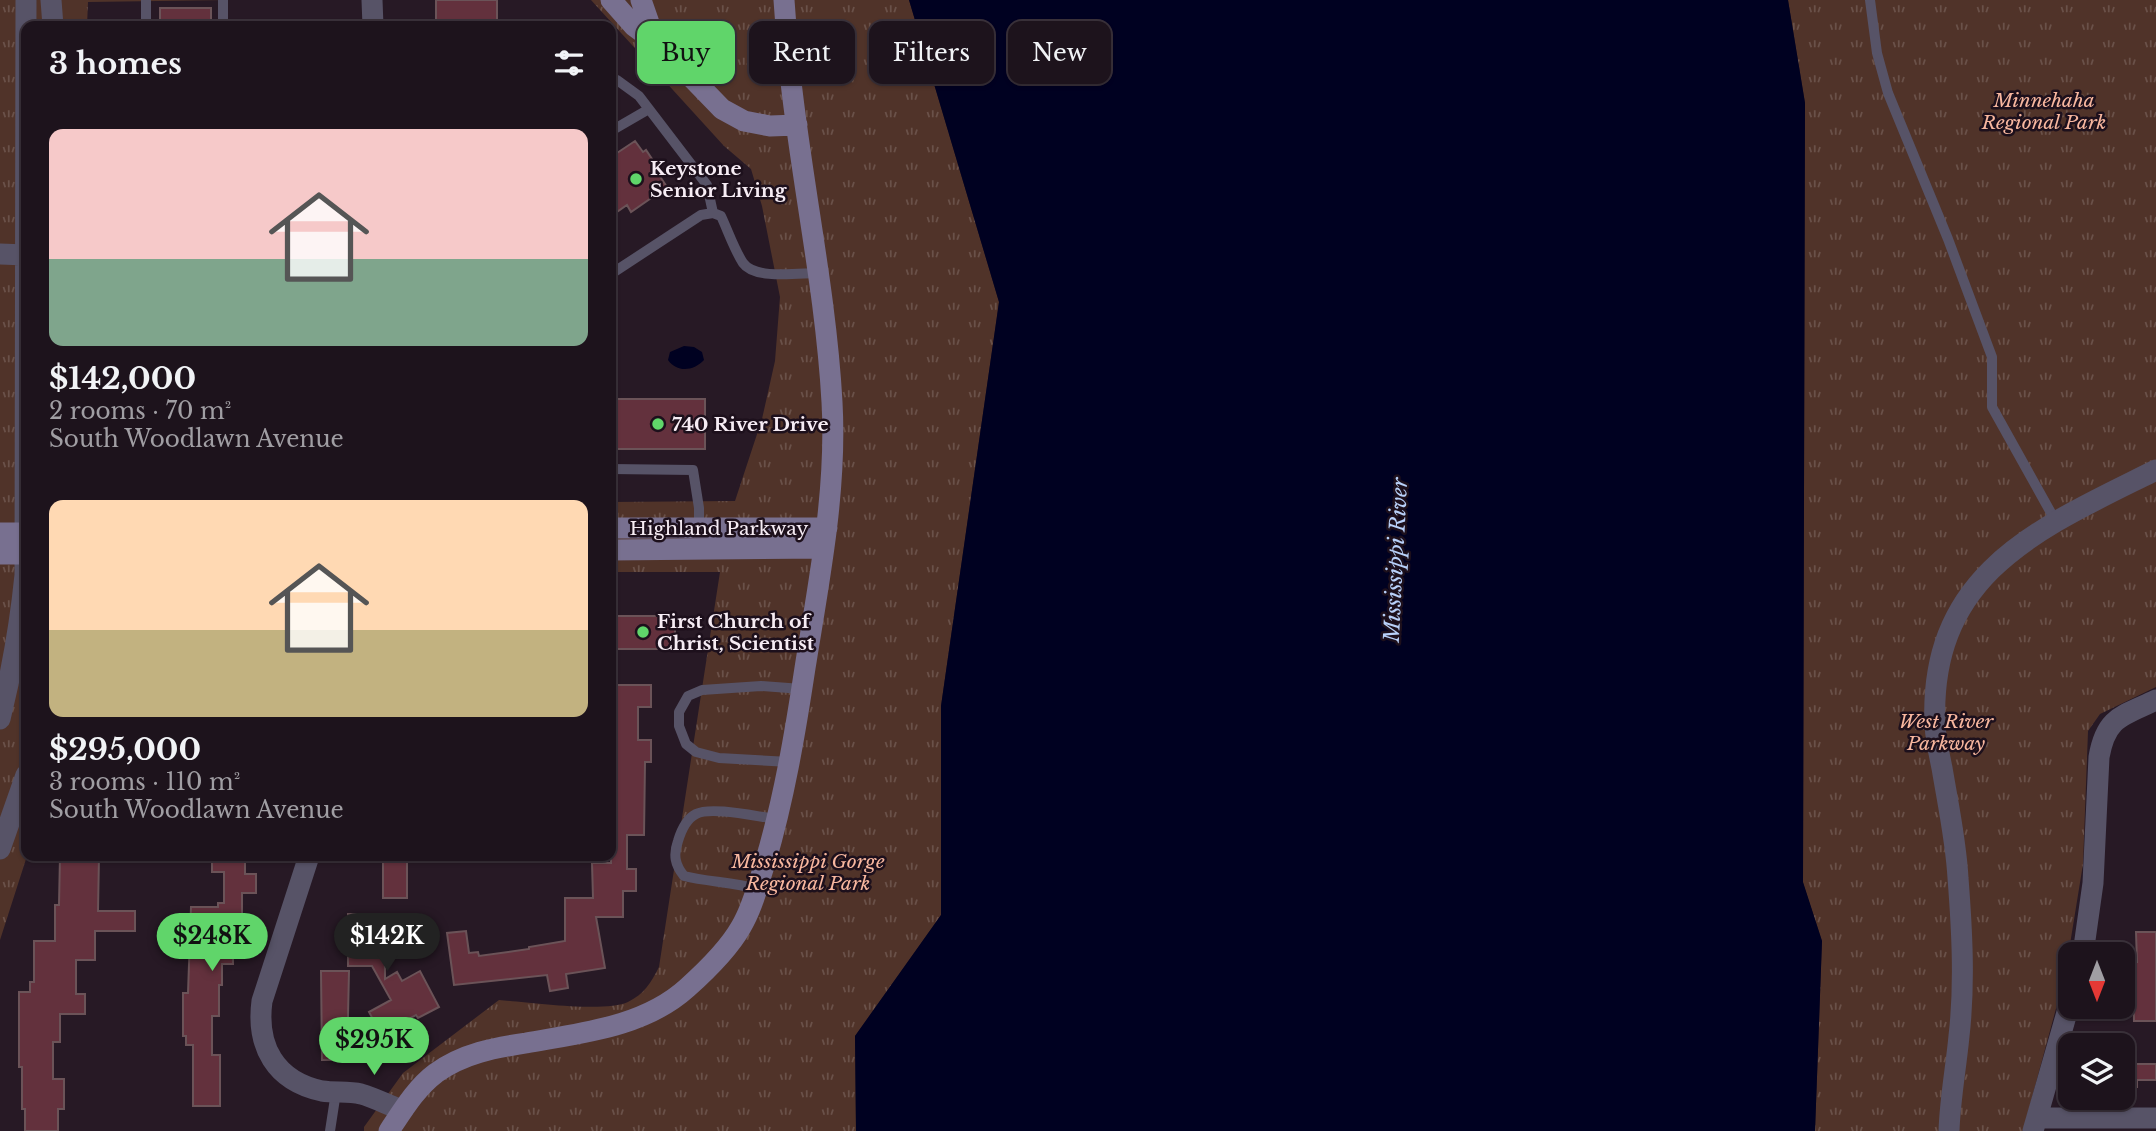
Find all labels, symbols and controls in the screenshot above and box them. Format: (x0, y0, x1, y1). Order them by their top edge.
chip: Buy (637, 21, 735, 84)
chip: Rent (749, 21, 855, 84)
chip: Filters (869, 21, 994, 84)
chip: New (1008, 21, 1111, 84)
icon: filters (550, 44, 588, 82)
text: 3 homes (49, 45, 182, 82)
park label: Minnehaha Regional Park (1981, 89, 2106, 134)
place label: Keystone Senior Living (650, 157, 788, 202)
marker: Keystone Senior Living (628, 171, 644, 187)
icon: home (256, 174, 382, 300)
text: $142,000 (49, 360, 196, 397)
text: 2 rooms · 70 m² (49, 397, 231, 425)
place label: 740 River Drive (672, 413, 829, 436)
marker: 740 River Drive (650, 416, 666, 432)
text: South Woodlawn Avenue (49, 425, 344, 453)
water label: Mississippi River (1379, 476, 1413, 644)
street label: Highland Parkway (630, 517, 808, 540)
icon: home (256, 545, 382, 671)
place label: First Church of Christ, Scientist (657, 610, 815, 655)
marker: First Church of Christ, Scientist (635, 624, 651, 640)
park label: West River Parkway (1899, 710, 1995, 755)
text: $295,000 (49, 731, 201, 768)
text: 3 rooms · 110 m² (49, 768, 240, 796)
text: South Woodlawn Avenue (49, 796, 344, 824)
park label: Mississippi Gorge Regional Park (730, 850, 885, 895)
pin: $248K (163, 914, 261, 973)
pin: $142K (338, 914, 436, 973)
text: $248K (173, 922, 251, 950)
text: $142K (350, 922, 424, 950)
north arrow (2058, 942, 2135, 1018)
map controls (2058, 942, 2135, 1110)
pin: $295K (325, 1018, 423, 1077)
text: $295K (335, 1026, 413, 1054)
button: layers (2058, 1033, 2135, 1110)

